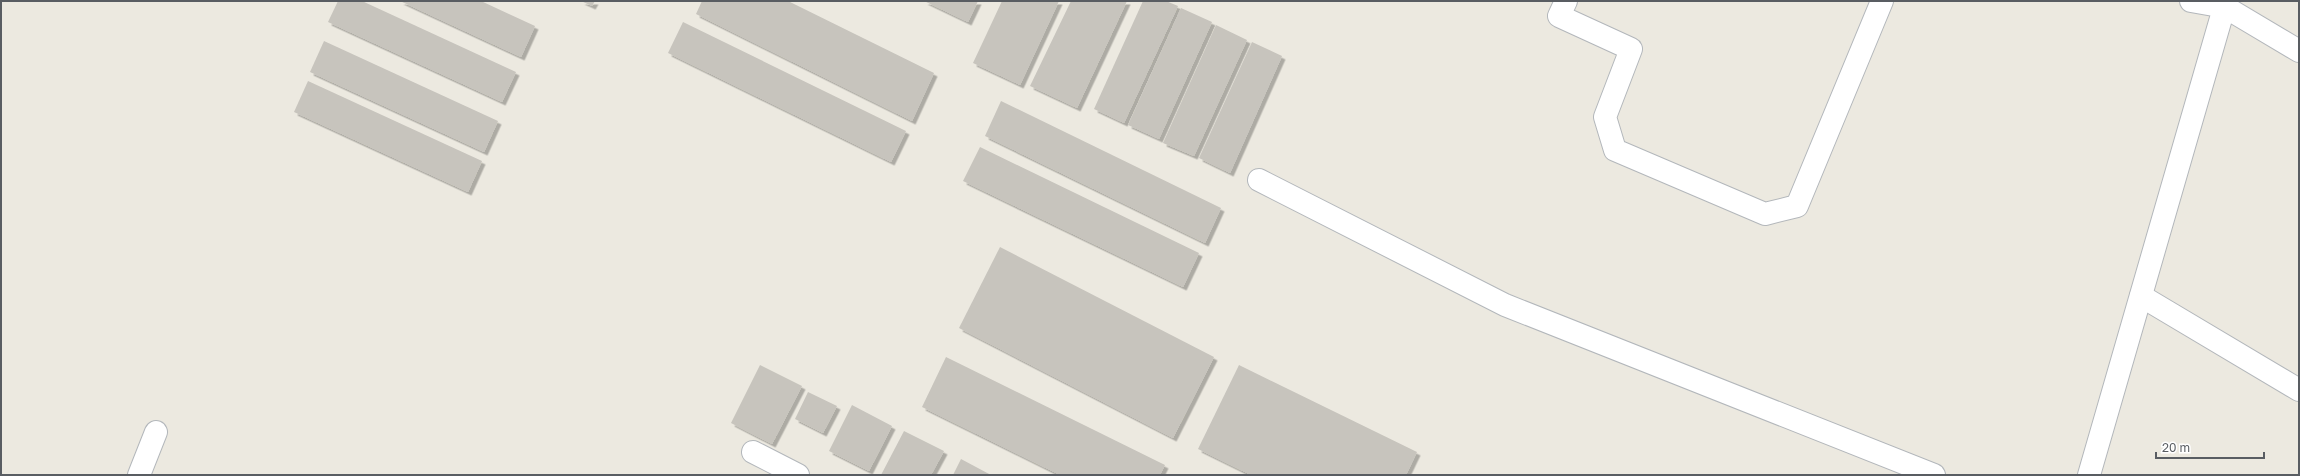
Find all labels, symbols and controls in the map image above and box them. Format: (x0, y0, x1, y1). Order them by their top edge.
scale bar (2156, 434, 2264, 460)
text: 20 m (2162, 440, 2190, 455)

